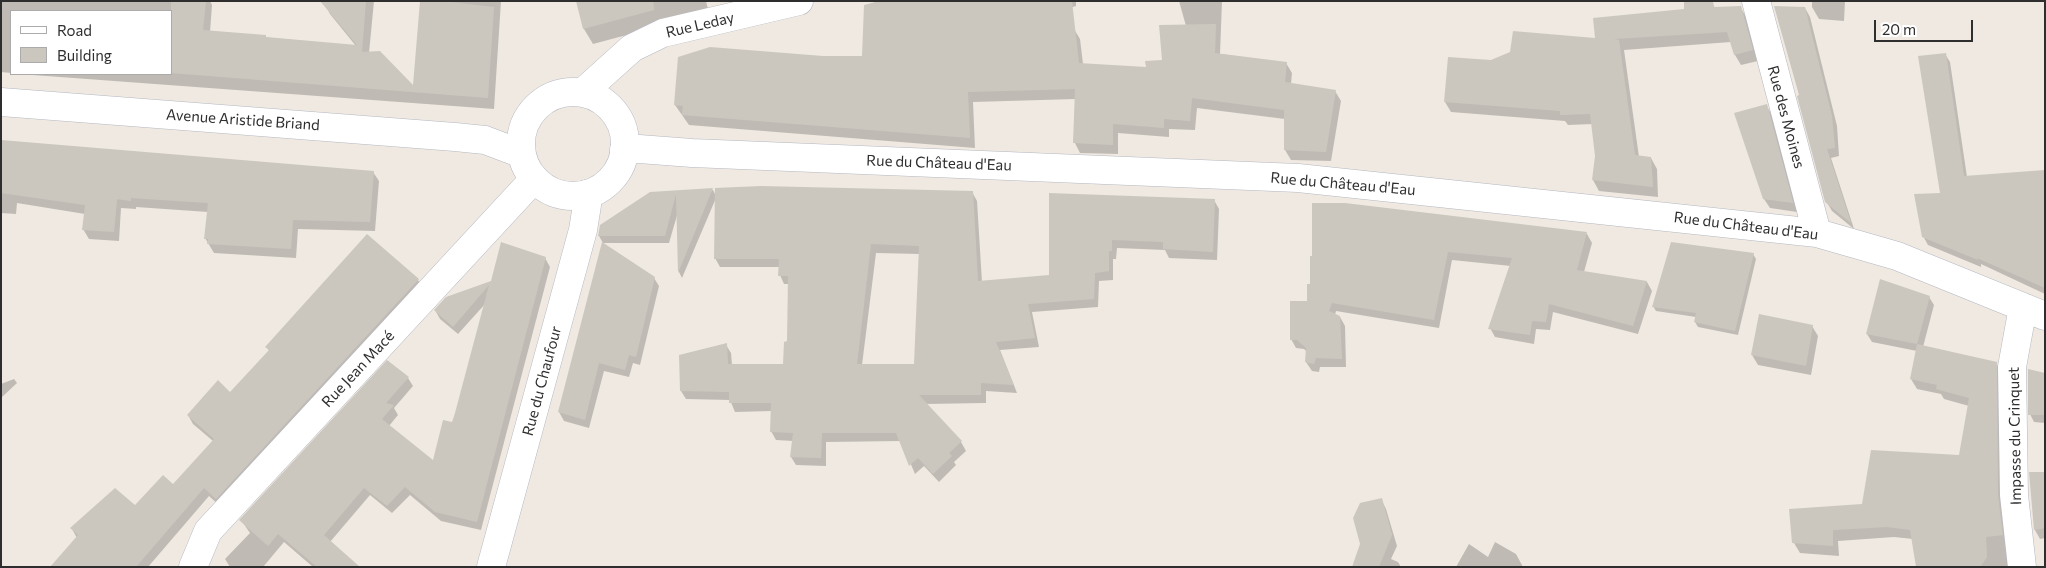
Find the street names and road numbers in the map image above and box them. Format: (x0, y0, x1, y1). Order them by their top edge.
street label: Rue Leday (664, 8, 736, 42)
street label: Rue des Moines (1764, 64, 1808, 170)
street label: Avenue Aristide Briand (166, 106, 320, 134)
street label: Rue du Château d'Eau (866, 151, 1012, 175)
street label: Rue du Château d'Eau (1270, 169, 1416, 199)
street label: Rue du Château d'Eau (1673, 208, 1819, 244)
street label: Rue du Chaufour (519, 324, 565, 438)
street label: Rue Jean Macé (318, 327, 398, 411)
street label: Impasse du Crinquet (2005, 367, 2025, 505)

